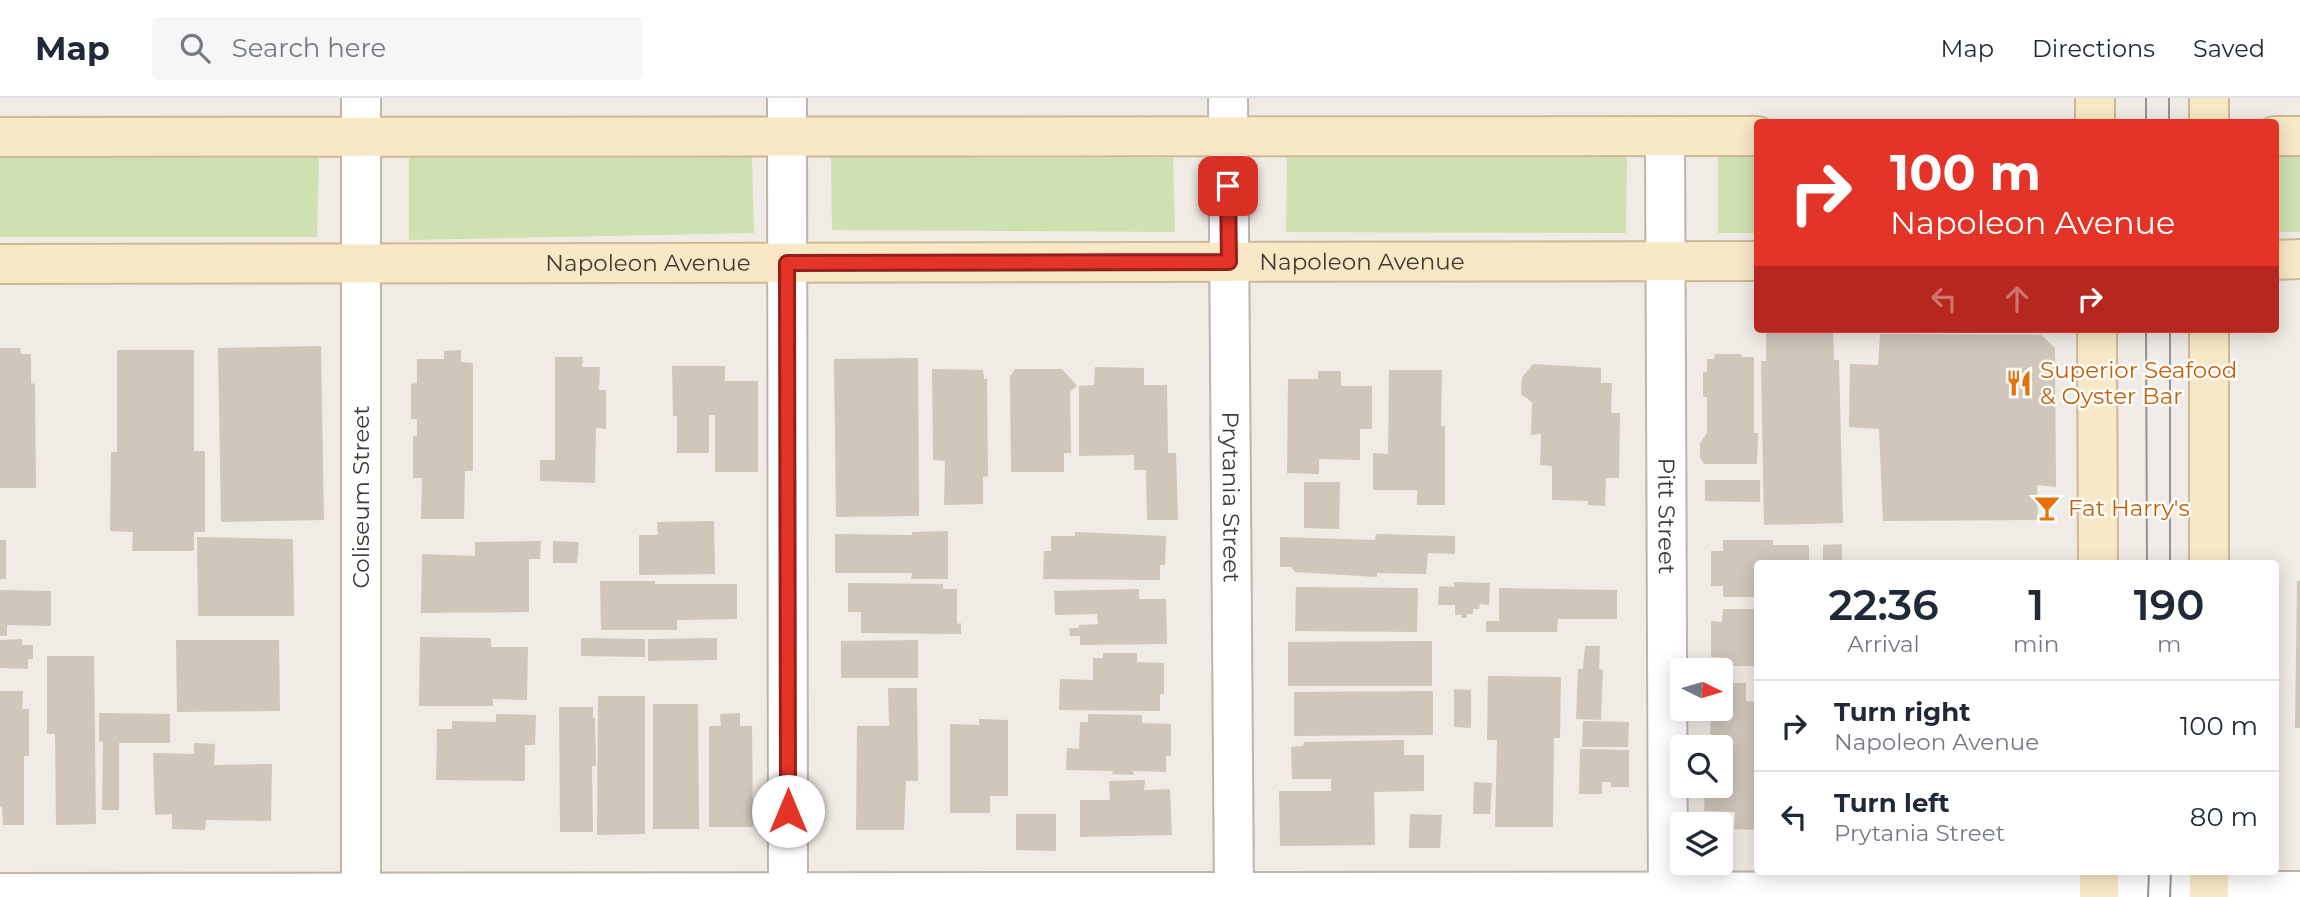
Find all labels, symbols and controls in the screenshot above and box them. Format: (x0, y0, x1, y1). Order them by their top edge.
search box (152, 17, 642, 80)
text: Map (35, 28, 110, 68)
icon: search (176, 29, 214, 67)
text: Search here (232, 32, 386, 64)
text: Map (1941, 34, 1994, 63)
text: Directions (2032, 34, 2155, 63)
text: Saved (2193, 34, 2265, 63)
text: 100 m (1890, 143, 2041, 202)
icon: right (1775, 147, 1866, 238)
pin (1198, 156, 1258, 216)
icon: arrive (1209, 167, 1247, 205)
text: Napoleon Avenue (1890, 203, 2175, 242)
street label: Napoleon Avenue (1259, 247, 1465, 276)
street label: Napoleon Avenue (545, 249, 751, 277)
icon: left (1925, 280, 1963, 318)
icon: ahead (1998, 280, 2036, 318)
icon: right (2071, 280, 2109, 318)
place label: Superior Seafood & Oyster Bar (2040, 356, 2237, 410)
restaurant icon: Superior Seafood & Oyster Bar (2004, 368, 2034, 398)
street label: Coliseum Street (347, 405, 375, 589)
street label: Prytania Street (1216, 411, 1246, 583)
street label: Pitt Street (1652, 458, 1681, 574)
bar icon: Fat Harry's (2032, 493, 2062, 523)
place label: Fat Harry's (2068, 494, 2190, 522)
text: 22:36 (1829, 579, 1939, 631)
text: 1 (2028, 579, 2044, 631)
text: 190 (2134, 579, 2204, 631)
text: Arrival (1847, 630, 1920, 658)
text: min (2013, 630, 2059, 658)
text: m (2157, 630, 2181, 658)
north arrow (1670, 658, 1732, 721)
map controls (1670, 658, 1733, 875)
text: Turn right (1834, 696, 1970, 728)
icon: right (1775, 707, 1813, 745)
text: 100 m (2180, 710, 2258, 742)
text: Napoleon Avenue (1834, 728, 2039, 756)
button: search (1670, 735, 1733, 798)
position arrow (751, 774, 825, 848)
text: Turn left (1834, 787, 1950, 819)
icon: left (1775, 798, 1813, 836)
text: 80 m (2190, 801, 2258, 833)
button: layers (1670, 812, 1733, 875)
text: Prytania Street (1834, 819, 2005, 847)

